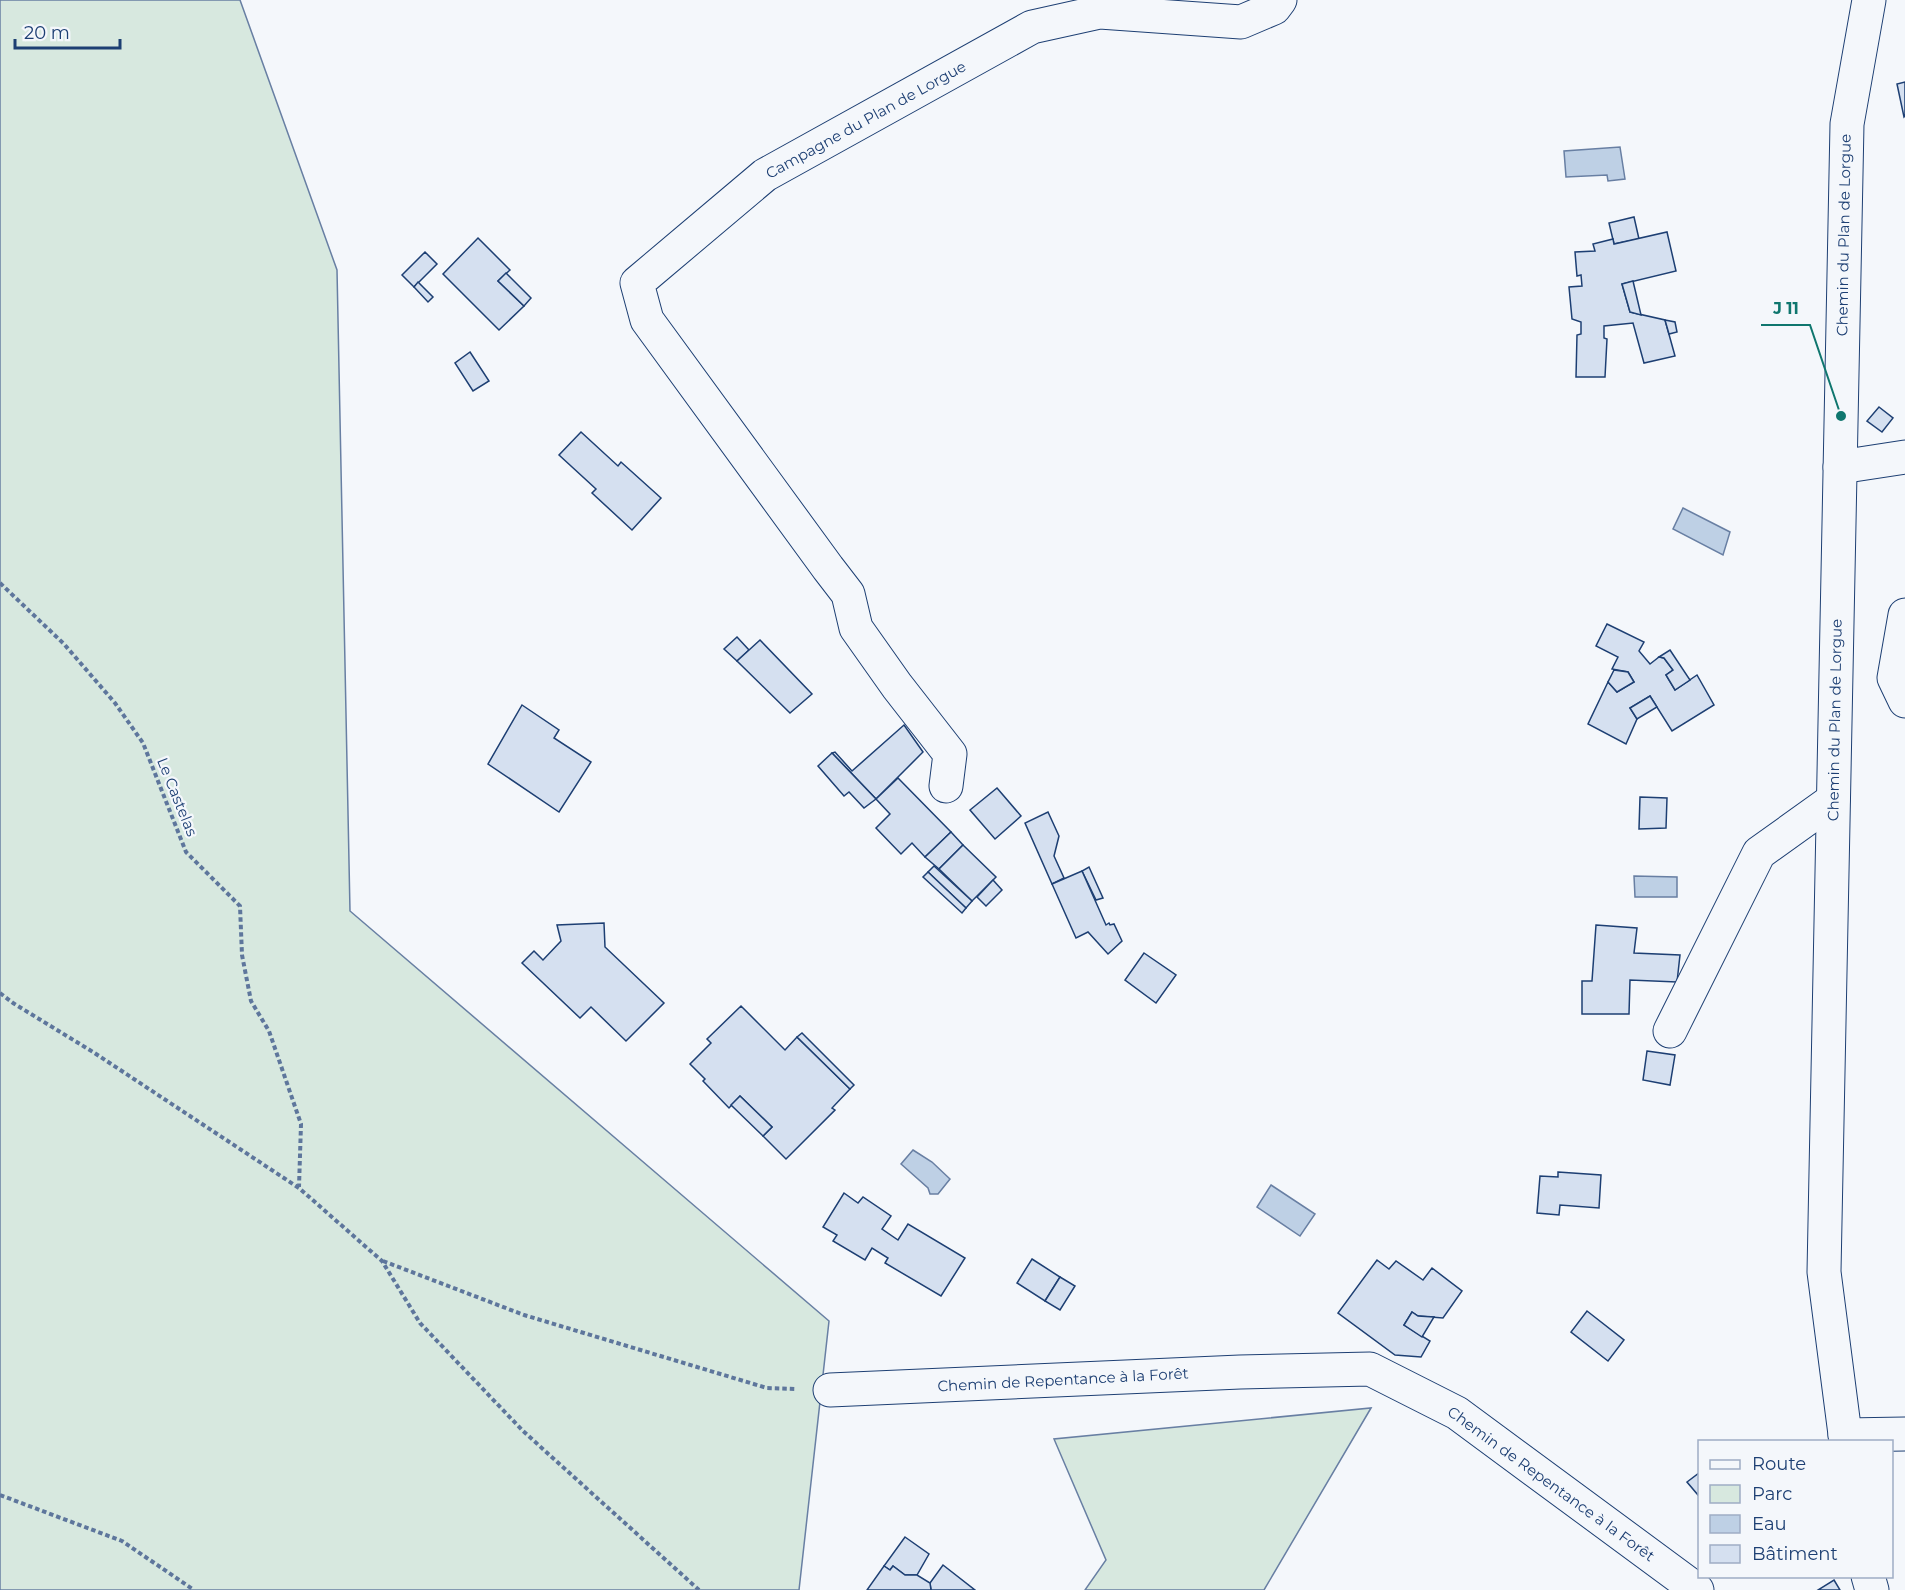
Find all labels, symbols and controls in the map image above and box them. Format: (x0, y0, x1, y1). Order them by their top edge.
scale bar (15, 12, 120, 50)
text: 20 m (24, 22, 70, 44)
street label: Campagne du Plan de Lorgue (762, 56, 969, 183)
street label: Chemin du Plan de Lorgue (1832, 134, 1855, 336)
callout: J 11 (1761, 291, 1810, 325)
text: J 11 (1772, 299, 1799, 318)
street label: Chemin du Plan de Lorgue (1823, 619, 1846, 821)
street label: Le Castelas (153, 755, 202, 839)
street label: Chemin de Repentance à la Forêt (937, 1363, 1189, 1396)
street label: Chemin de Repentance à la Forêt (1444, 1402, 1659, 1565)
legend (1698, 1440, 1893, 1578)
text: Route (1752, 1453, 1806, 1475)
text: Parc (1752, 1483, 1792, 1505)
text: Eau (1752, 1513, 1787, 1535)
text: Bâtiment (1752, 1543, 1838, 1565)

